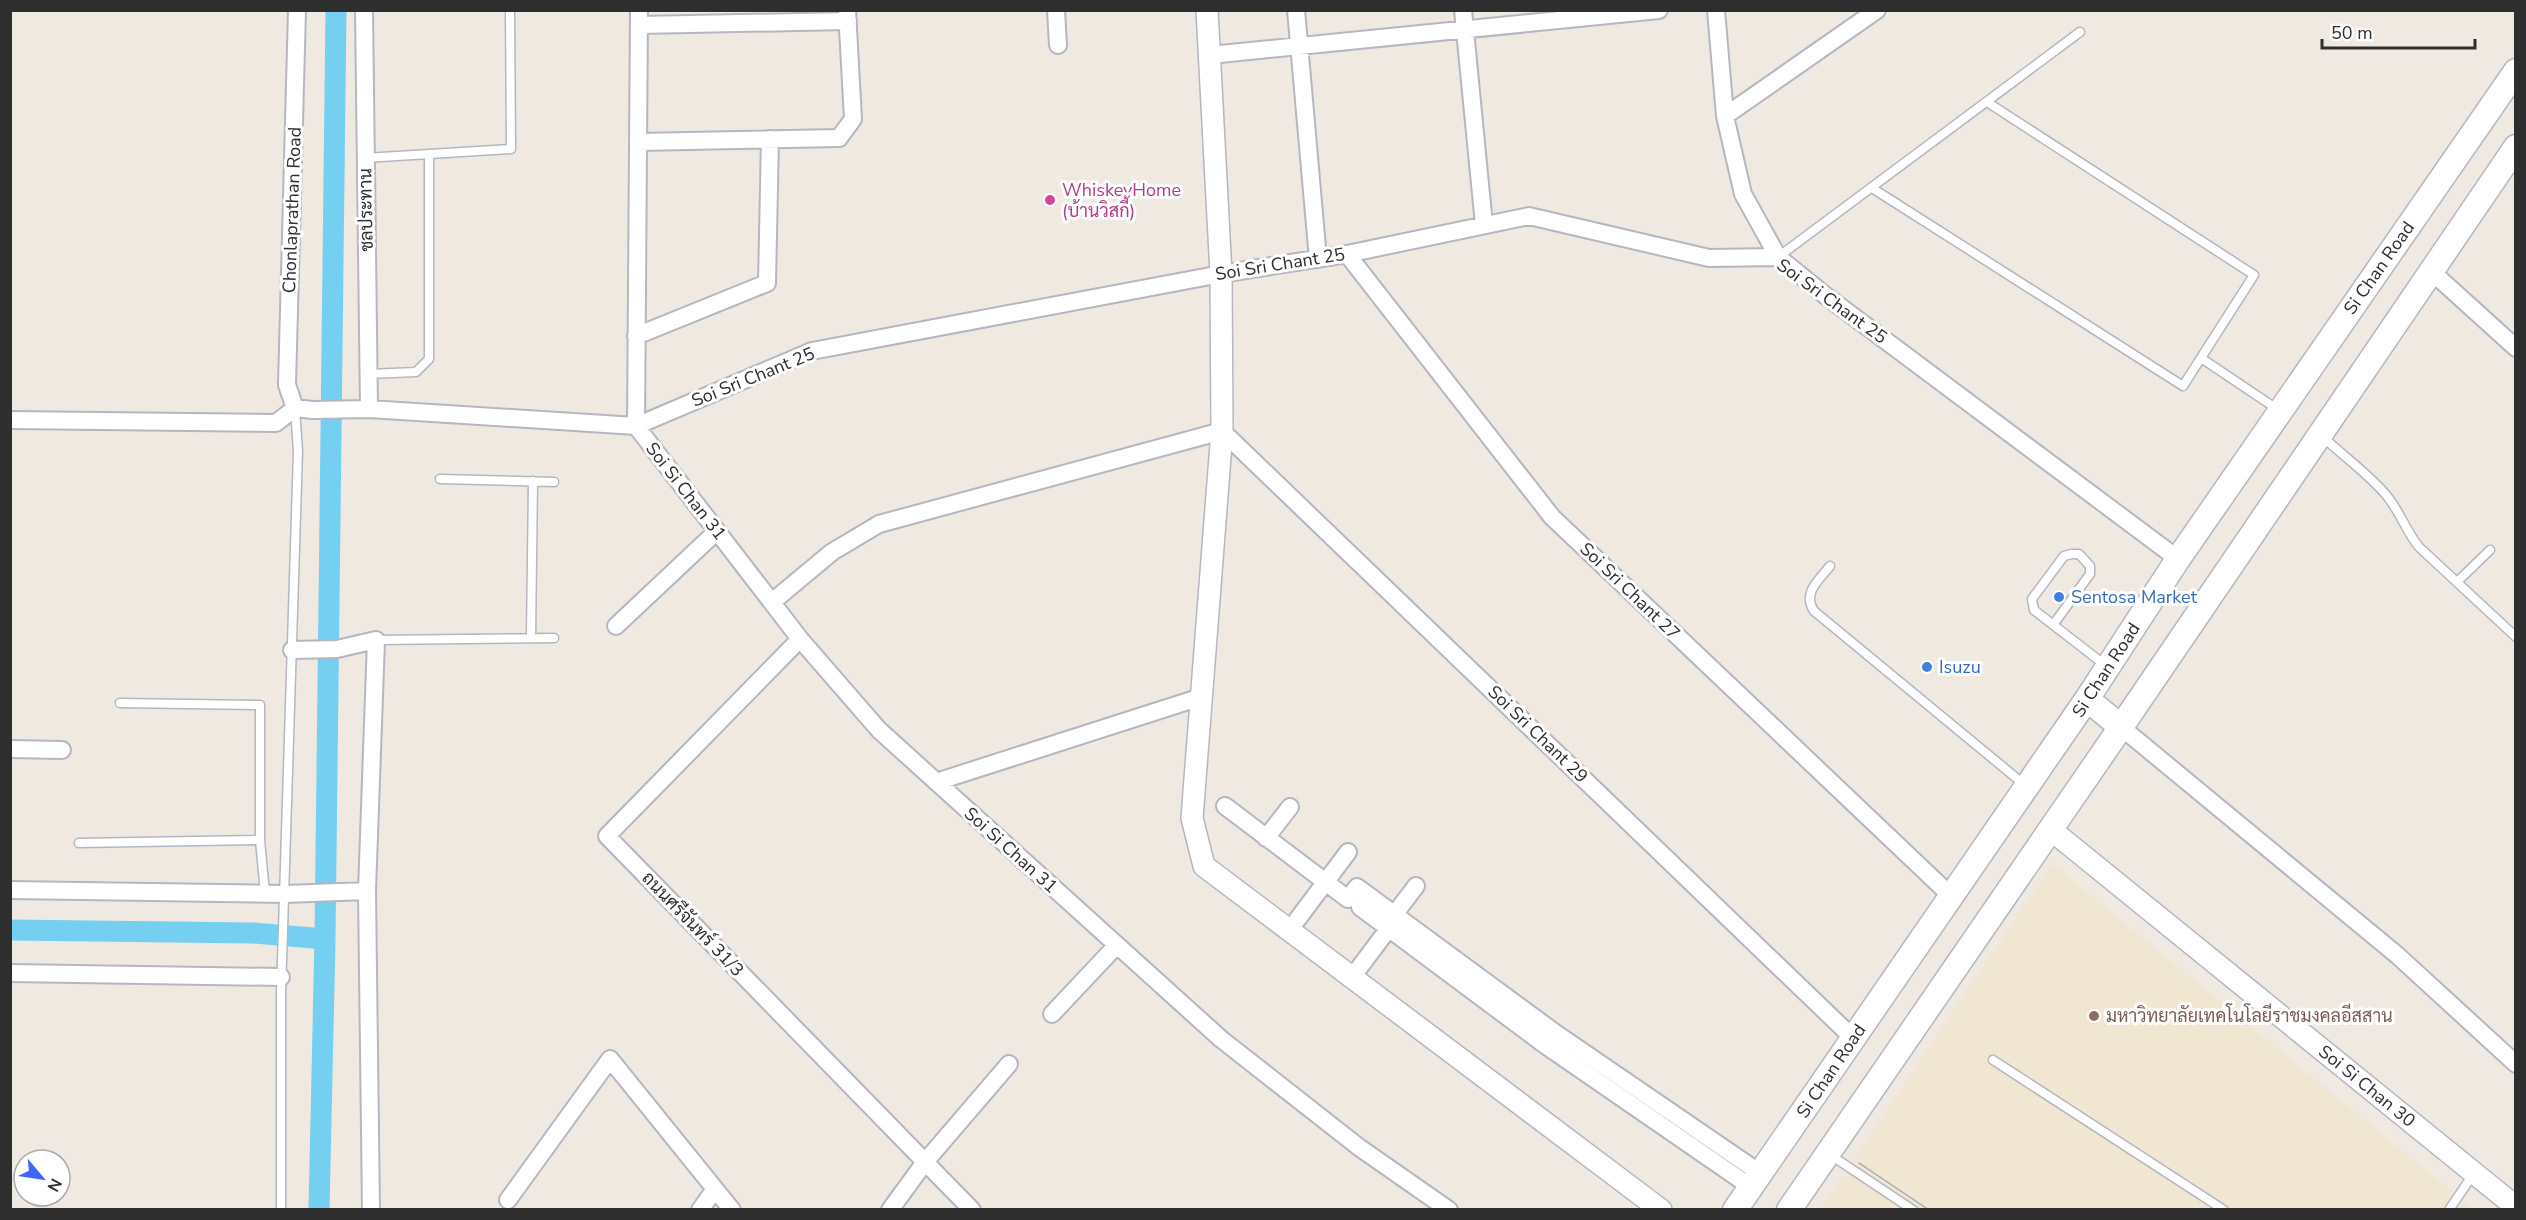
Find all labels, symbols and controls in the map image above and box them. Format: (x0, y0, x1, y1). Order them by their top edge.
scale bar (2322, 12, 2475, 50)
text: 50 m (2331, 21, 2373, 45)
street label: Chonlaprathan Road (277, 126, 307, 294)
street label: ชลประทาน (353, 168, 379, 252)
place label: WhiskeyHome (บ้านวิสกี้) (1062, 178, 1181, 223)
marker: WhiskeyHome (บ้านวิสกี้) (1043, 193, 1057, 207)
street label: Si Chan Road (2338, 217, 2420, 319)
street label: Soi Sri Chant 25 (1214, 242, 1346, 286)
street label: Soi Sri Chant 25 (1772, 253, 1892, 349)
street label: Soi Sri Chant 25 (688, 341, 818, 413)
street label: Soi Si Chan 31 (640, 437, 732, 545)
street label: Soi Sri Chant 27 (1575, 537, 1685, 645)
place label: Sentosa Market (2071, 585, 2198, 609)
marker: Sentosa Market (2052, 590, 2066, 604)
street label: Si Chan Road (2066, 618, 2146, 722)
place label: Isuzu (1939, 655, 1981, 679)
marker: Isuzu (1920, 660, 1934, 674)
street label: Soi Sri Chant 29 (1483, 680, 1593, 788)
street label: Soi Si Chan 31 (959, 802, 1063, 898)
street label: ถนนศรีจันทร์ 31/3 (637, 866, 750, 982)
place label: มหาวิทยาลัยเทคโนโลยีราชมงคลอีสสาน (2106, 1003, 2393, 1028)
marker: มหาวิทยาลัยเทคโนโลยีราชมงคลอีสสาน (2087, 1009, 2101, 1023)
street label: Si Chan Road (1791, 1019, 1871, 1123)
street label: Soi Si Chan 30 (2314, 1040, 2420, 1132)
north arrow (12, 1148, 72, 1208)
text: N (42, 1174, 67, 1195)

